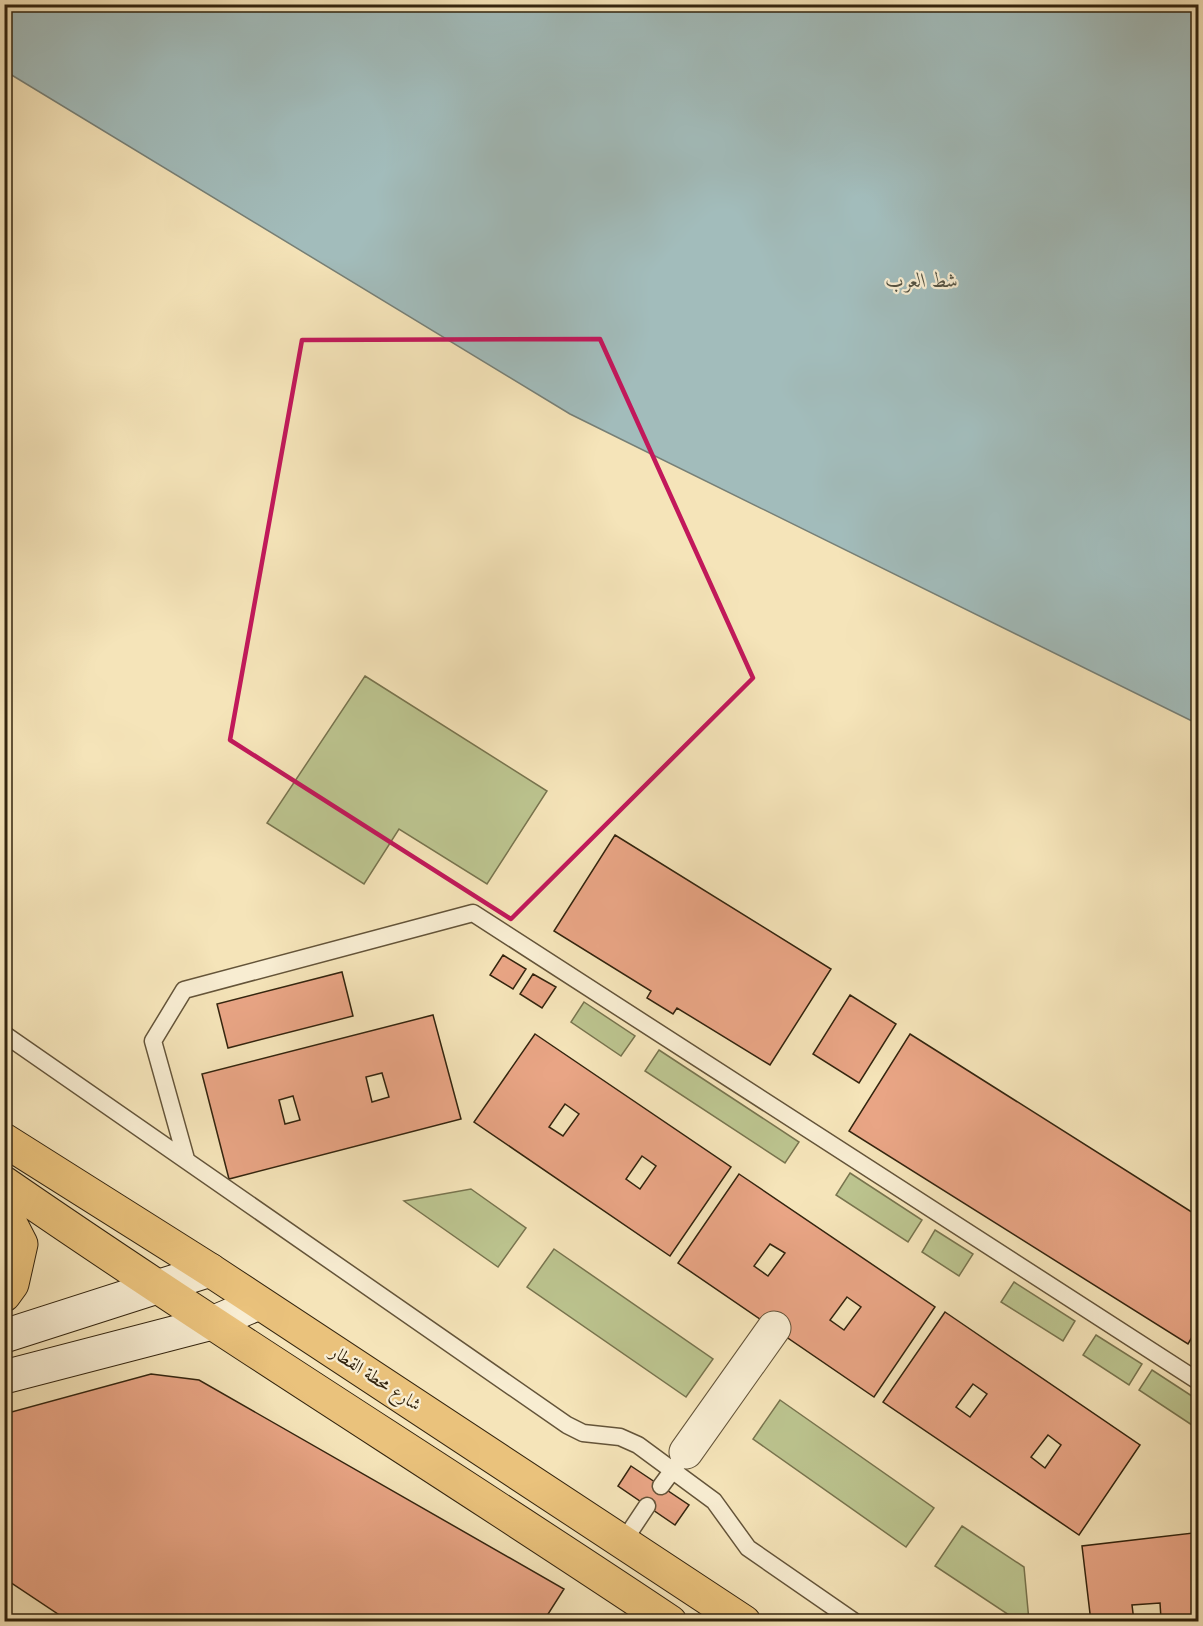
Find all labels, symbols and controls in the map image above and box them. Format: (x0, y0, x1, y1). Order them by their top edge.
water label: شط العرب (886, 271, 958, 293)
street label: شارع محطة القطار (323, 1342, 424, 1419)

